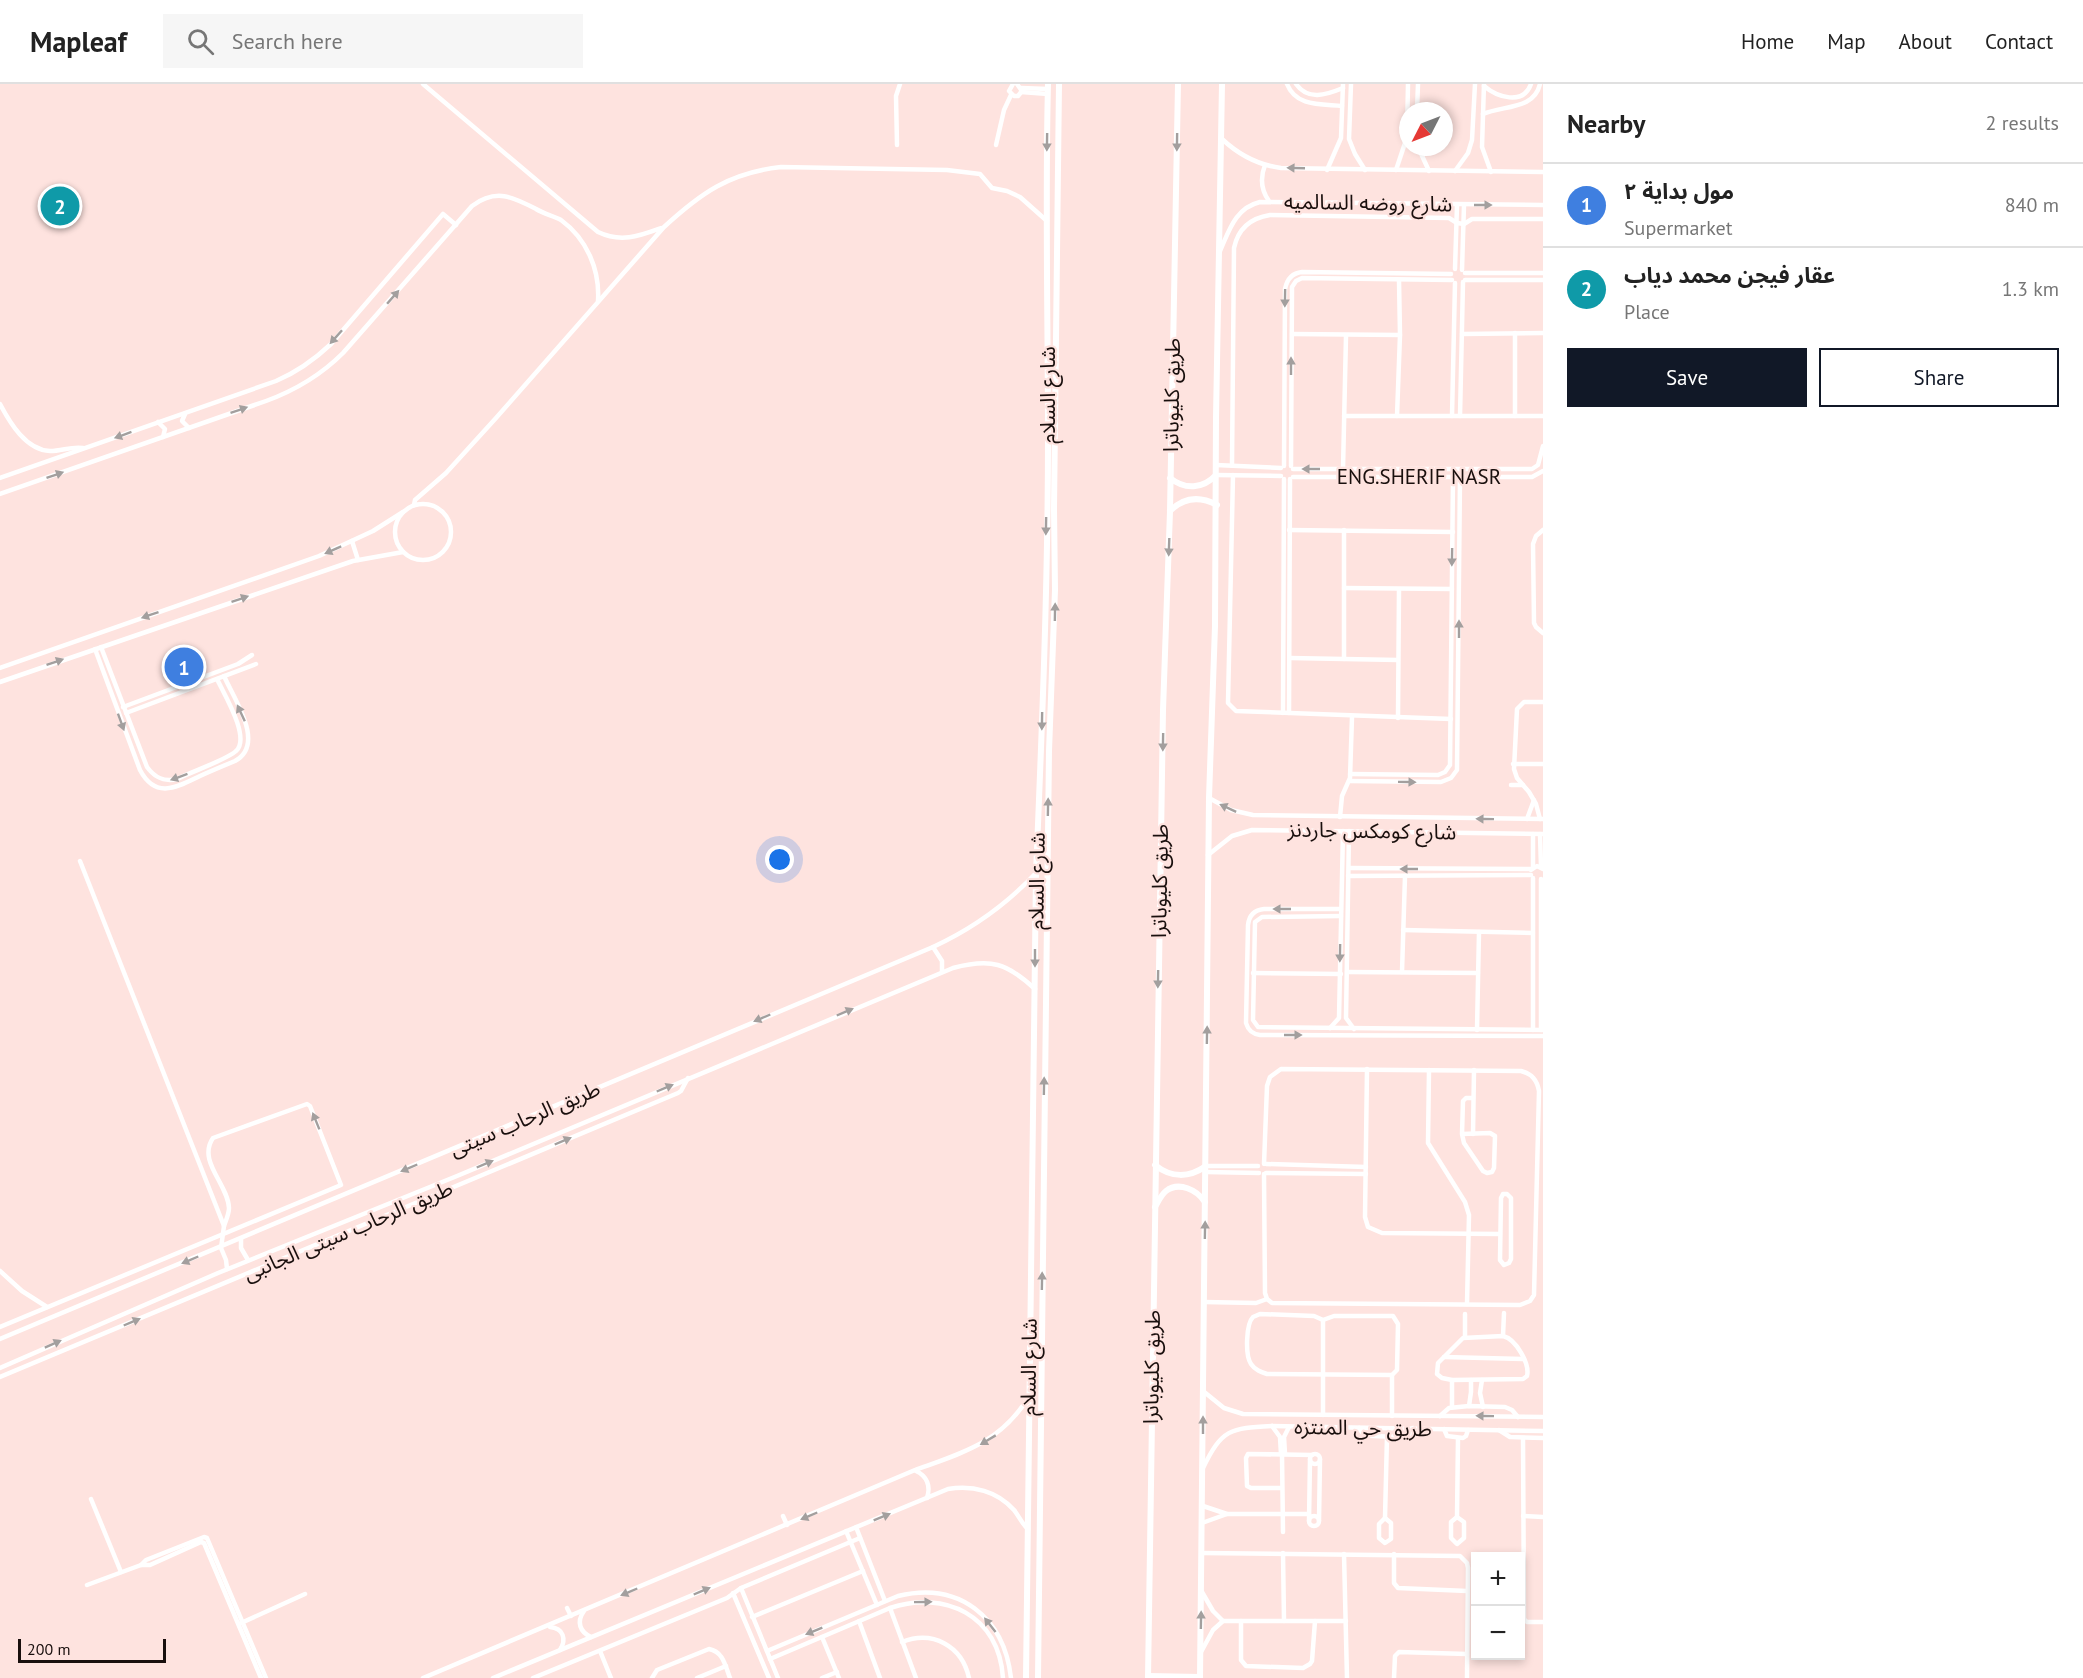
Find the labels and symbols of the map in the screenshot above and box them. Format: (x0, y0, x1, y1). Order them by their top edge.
north arrow (1399, 102, 1453, 156)
one-way arrow (1042, 133, 1052, 152)
one-way arrow (1172, 133, 1181, 152)
one-way arrow (1286, 164, 1305, 173)
pin: 2 (40, 184, 80, 228)
street label: شارع روضه السالميه (1284, 188, 1452, 219)
one-way arrow (1474, 200, 1493, 210)
one-way arrow (386, 289, 399, 305)
one-way arrow (1280, 289, 1290, 308)
one-way arrow (329, 330, 343, 345)
street label: طريق كليوباترا (1157, 338, 1186, 452)
street label: شارع السلام (1034, 346, 1064, 444)
one-way arrow (1287, 356, 1296, 375)
one-way arrow (230, 405, 248, 415)
one-way arrow (114, 430, 132, 440)
street label: ENG.SHERIF NASR (1337, 463, 1501, 490)
one-way arrow (1302, 464, 1321, 474)
one-way arrow (46, 469, 64, 479)
one-way arrow (1041, 517, 1051, 536)
one-way arrow (1164, 538, 1173, 557)
one-way arrow (324, 545, 342, 555)
one-way arrow (1448, 547, 1457, 566)
one-way arrow (231, 594, 249, 603)
one-way arrow (1050, 603, 1059, 622)
one-way arrow (140, 611, 158, 621)
one-way arrow (1454, 620, 1464, 639)
pin: 1 (164, 644, 204, 690)
one-way arrow (46, 657, 64, 667)
one-way arrow (236, 704, 246, 722)
one-way arrow (1037, 712, 1046, 731)
one-way arrow (117, 713, 127, 731)
one-way arrow (1158, 733, 1167, 752)
one-way arrow (170, 772, 188, 782)
one-way arrow (1398, 777, 1417, 787)
one-way arrow (1043, 798, 1053, 817)
one-way arrow (1218, 803, 1236, 813)
one-way arrow (1475, 814, 1494, 823)
street label: شارع كومكس جاردنز (1286, 816, 1457, 847)
street label: طريق كليوباترا (1145, 824, 1174, 938)
street label: شارع السلام (1022, 832, 1054, 930)
your location (765, 845, 794, 874)
one-way arrow (1400, 864, 1419, 874)
one-way arrow (1273, 904, 1292, 914)
one-way arrow (1335, 943, 1345, 962)
one-way arrow (1030, 949, 1040, 968)
one-way arrow (1153, 970, 1163, 989)
one-way arrow (836, 1007, 854, 1017)
one-way arrow (753, 1013, 771, 1023)
one-way arrow (1202, 1025, 1212, 1044)
one-way arrow (1284, 1030, 1303, 1040)
street label: طريق الرحاب سيتى (445, 1075, 604, 1162)
one-way arrow (1040, 1077, 1049, 1096)
one-way arrow (656, 1082, 674, 1092)
one-way arrow (311, 1112, 320, 1130)
one-way arrow (554, 1136, 572, 1146)
one-way arrow (477, 1159, 495, 1169)
one-way arrow (399, 1163, 417, 1173)
street label: طريق الرحاب سيتى الجانبى (239, 1174, 457, 1287)
one-way arrow (1200, 1220, 1210, 1239)
one-way arrow (181, 1255, 199, 1265)
one-way arrow (1037, 1272, 1047, 1291)
street label: طريق كليوباترا (1137, 1310, 1166, 1424)
one-way arrow (123, 1318, 140, 1327)
street label: شارع السلام (1014, 1318, 1046, 1416)
one-way arrow (45, 1339, 63, 1349)
one-way arrow (1475, 1411, 1494, 1421)
street label: طريق حي المنتزه (1294, 1413, 1432, 1445)
one-way arrow (1198, 1415, 1208, 1434)
one-way arrow (980, 1434, 996, 1445)
one-way arrow (800, 1511, 817, 1520)
one-way arrow (874, 1512, 892, 1522)
one-way arrow (694, 1586, 712, 1596)
one-way arrow (620, 1587, 638, 1597)
one-way arrow (913, 1597, 932, 1607)
one-way arrow (1196, 1610, 1206, 1629)
one-way arrow (985, 1617, 997, 1632)
one-way arrow (804, 1626, 822, 1636)
scale bar (18, 1636, 166, 1664)

